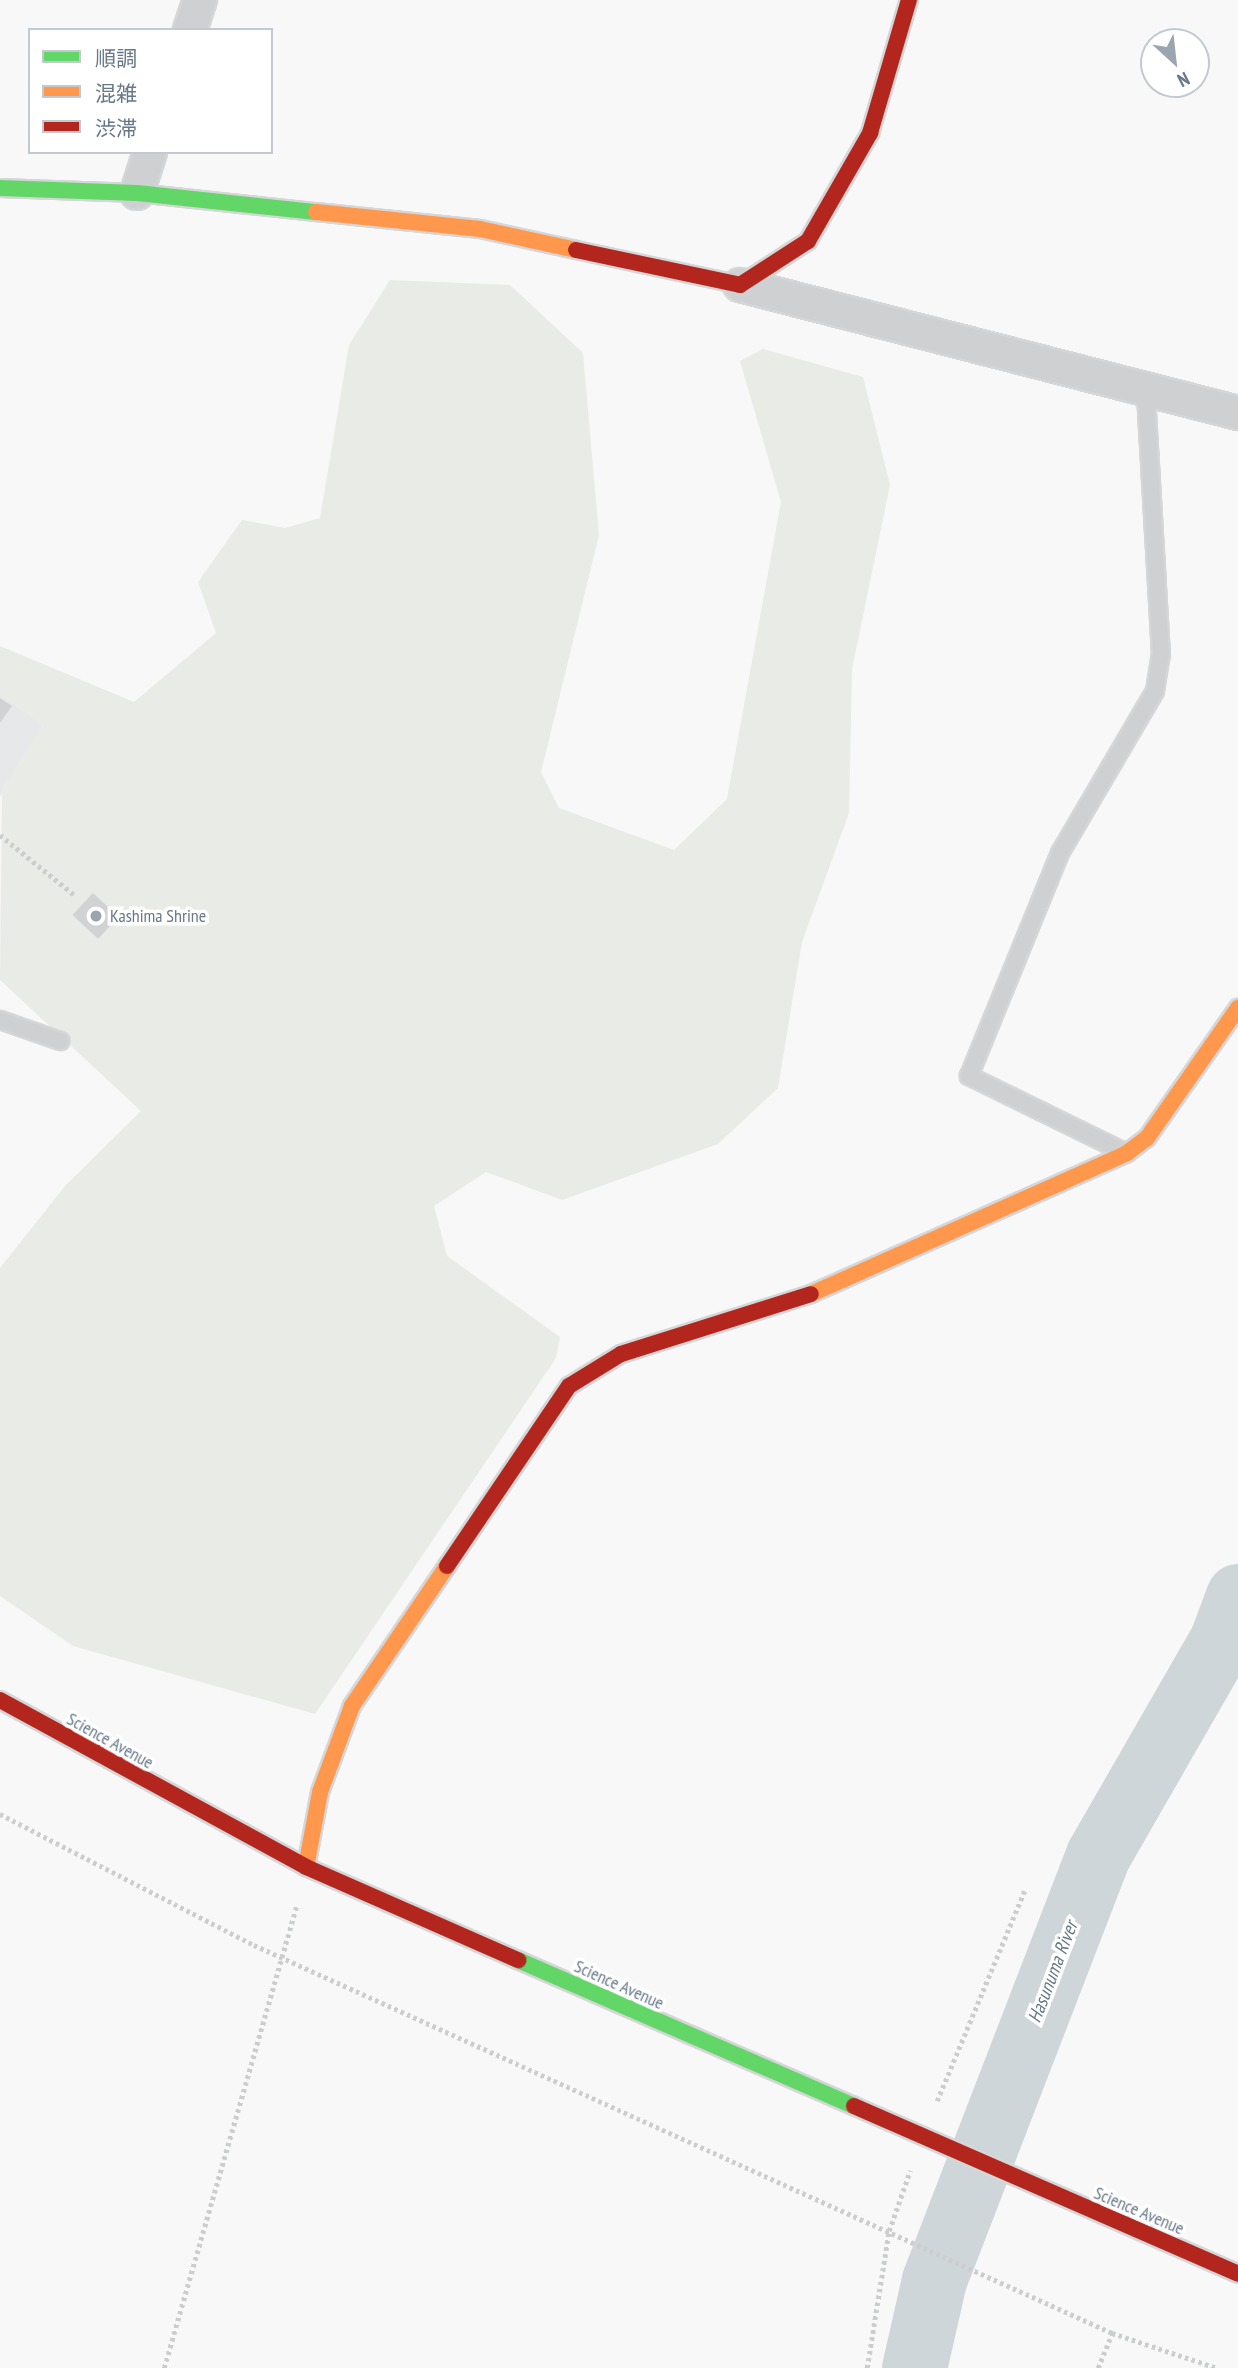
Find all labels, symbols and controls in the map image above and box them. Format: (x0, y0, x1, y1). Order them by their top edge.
legend (28, 28, 273, 154)
north arrow (1140, 28, 1210, 98)
text: 順調 (95, 45, 137, 72)
text: N (1174, 67, 1194, 93)
text: 混雑 (95, 80, 137, 107)
text: 渋滞 (95, 115, 137, 142)
place label: Kashima Shrine (110, 905, 206, 927)
marker: Kashima Shrine (88, 908, 104, 924)
street label: Science Avenue (63, 1708, 157, 1774)
water label: Hasunuma River (1023, 1918, 1083, 2026)
street label: Science Avenue (571, 1956, 667, 2014)
street label: Science Avenue (1090, 2182, 1188, 2240)

